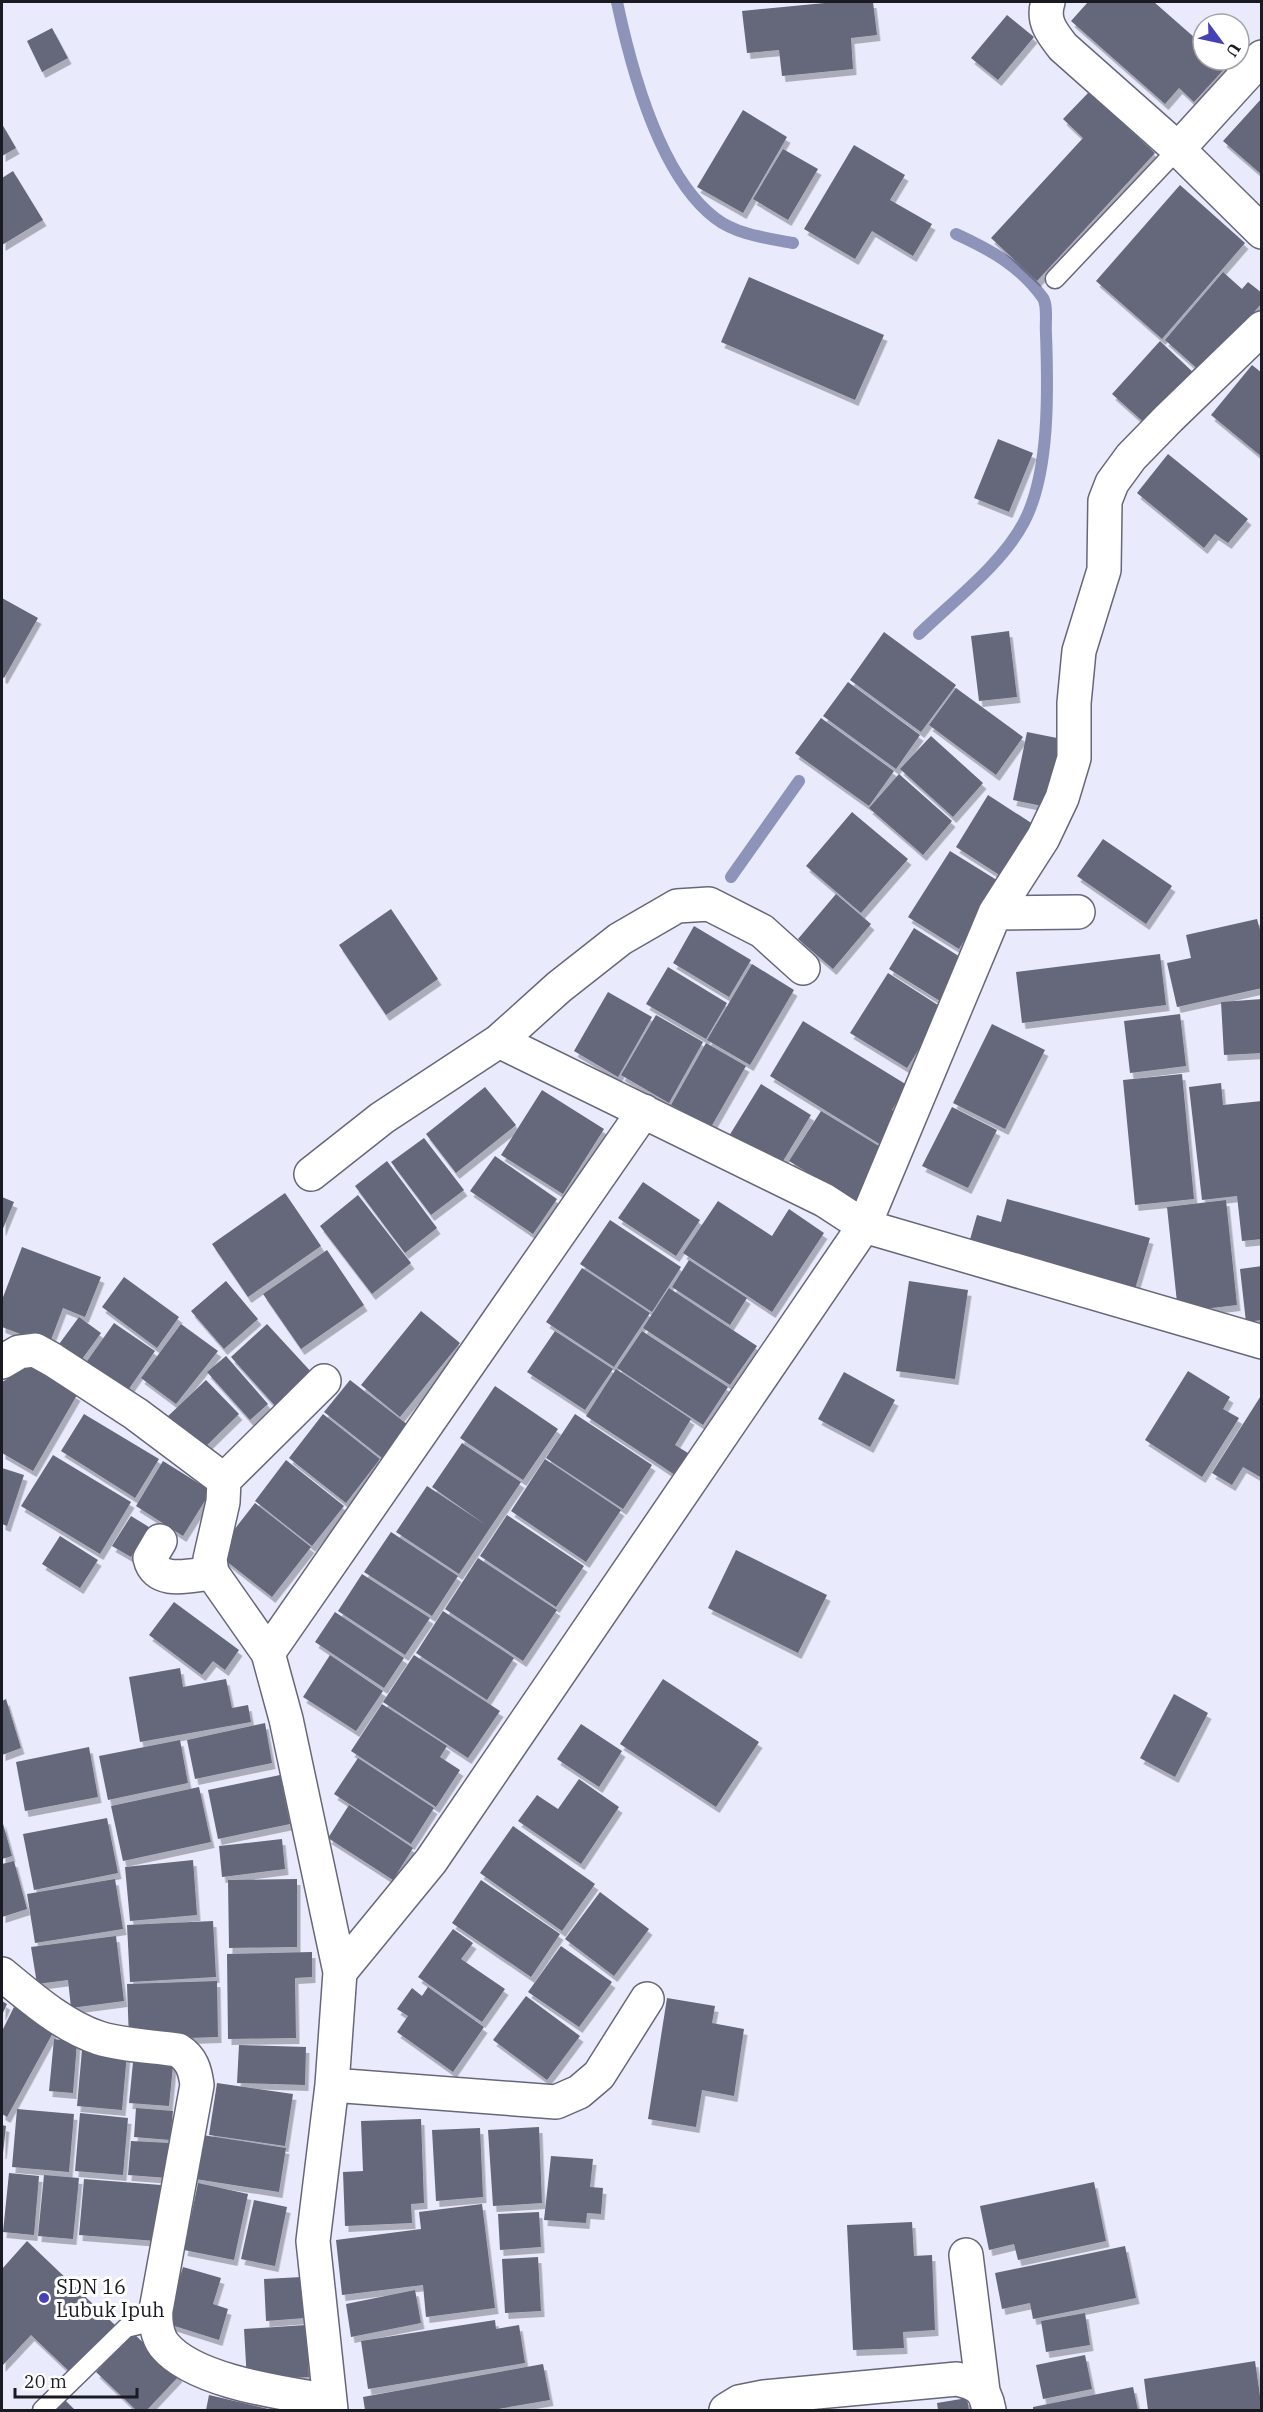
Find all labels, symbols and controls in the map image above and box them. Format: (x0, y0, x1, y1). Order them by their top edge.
north arrow (1191, 12, 1251, 72)
text: U (1222, 40, 1245, 61)
place label: SDN 16 Lubuk Ipuh (56, 2273, 165, 2323)
marker: SDN 16 Lubuk Ipuh (37, 2291, 51, 2305)
scale bar (15, 2361, 136, 2399)
text: 20 m (24, 2370, 67, 2393)

